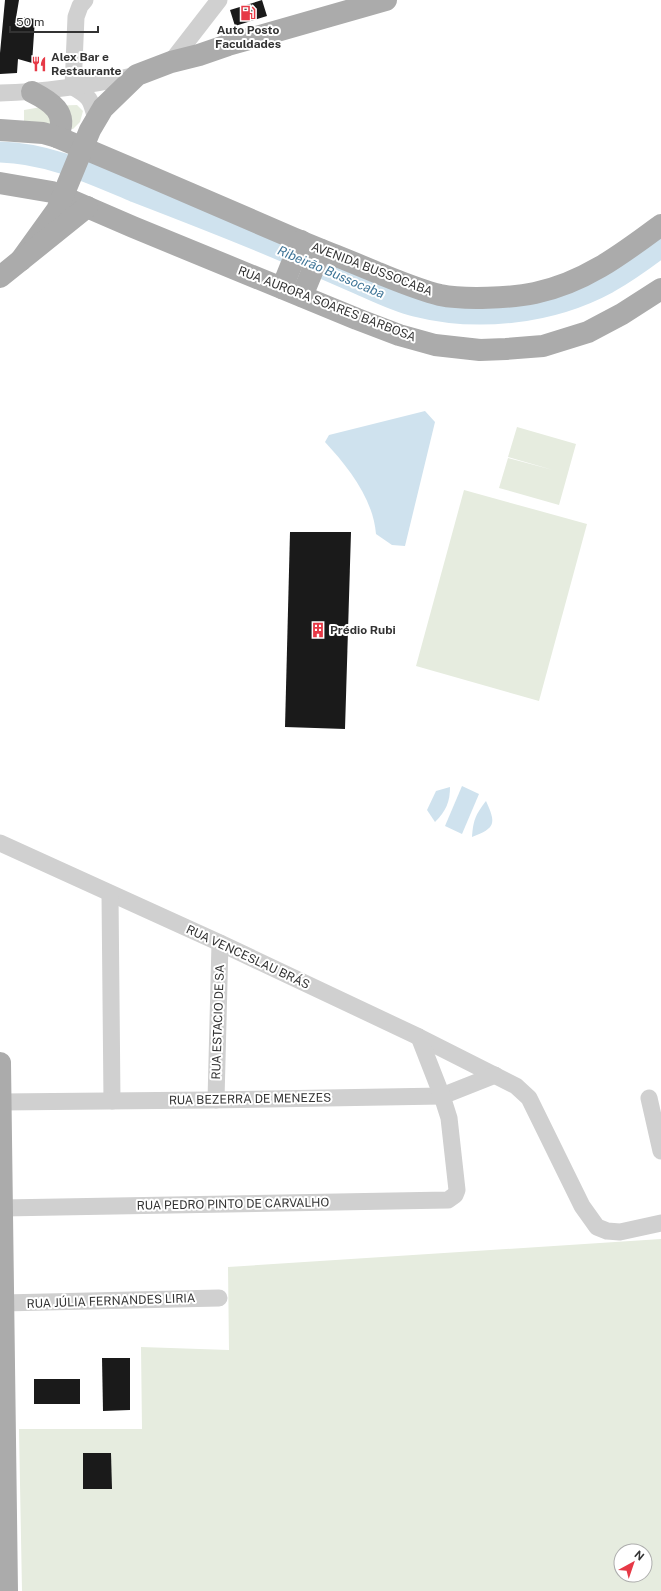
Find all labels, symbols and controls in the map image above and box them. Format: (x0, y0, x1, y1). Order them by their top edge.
fuel station icon: Auto Posto Faculdades (239, 4, 257, 22)
scale bar (10, 8, 98, 34)
text: 50 m (16, 15, 44, 29)
place label: Auto Posto Faculdades (215, 23, 281, 51)
place label: Alex Bar e Restaurante (51, 50, 122, 78)
restaurant icon: Alex Bar e Restaurante (30, 55, 48, 73)
street label: AVENIDA BUSSOCABA (309, 239, 435, 299)
water label: Ribeirão Bussocaba (275, 243, 387, 301)
street label: RUA AURORA SOARES BARBOSA (236, 264, 418, 345)
building icon: Prédio Rubi (309, 621, 327, 639)
place label: Prédio Rubi (330, 623, 396, 637)
street label: RUA VENCESLAU BRÁS (184, 922, 312, 992)
street label: RUA ESTACIO DE SA (209, 964, 227, 1080)
street label: RUA BEZERRA DE MENEZES (169, 1091, 331, 1107)
street label: RUA PEDRO PINTO DE CARVALHO (137, 1195, 330, 1213)
street label: RUA JÚLIA FERNANDES LIRIA (26, 1291, 196, 1311)
north arrow (613, 1543, 653, 1583)
text: N (632, 1548, 647, 1563)

